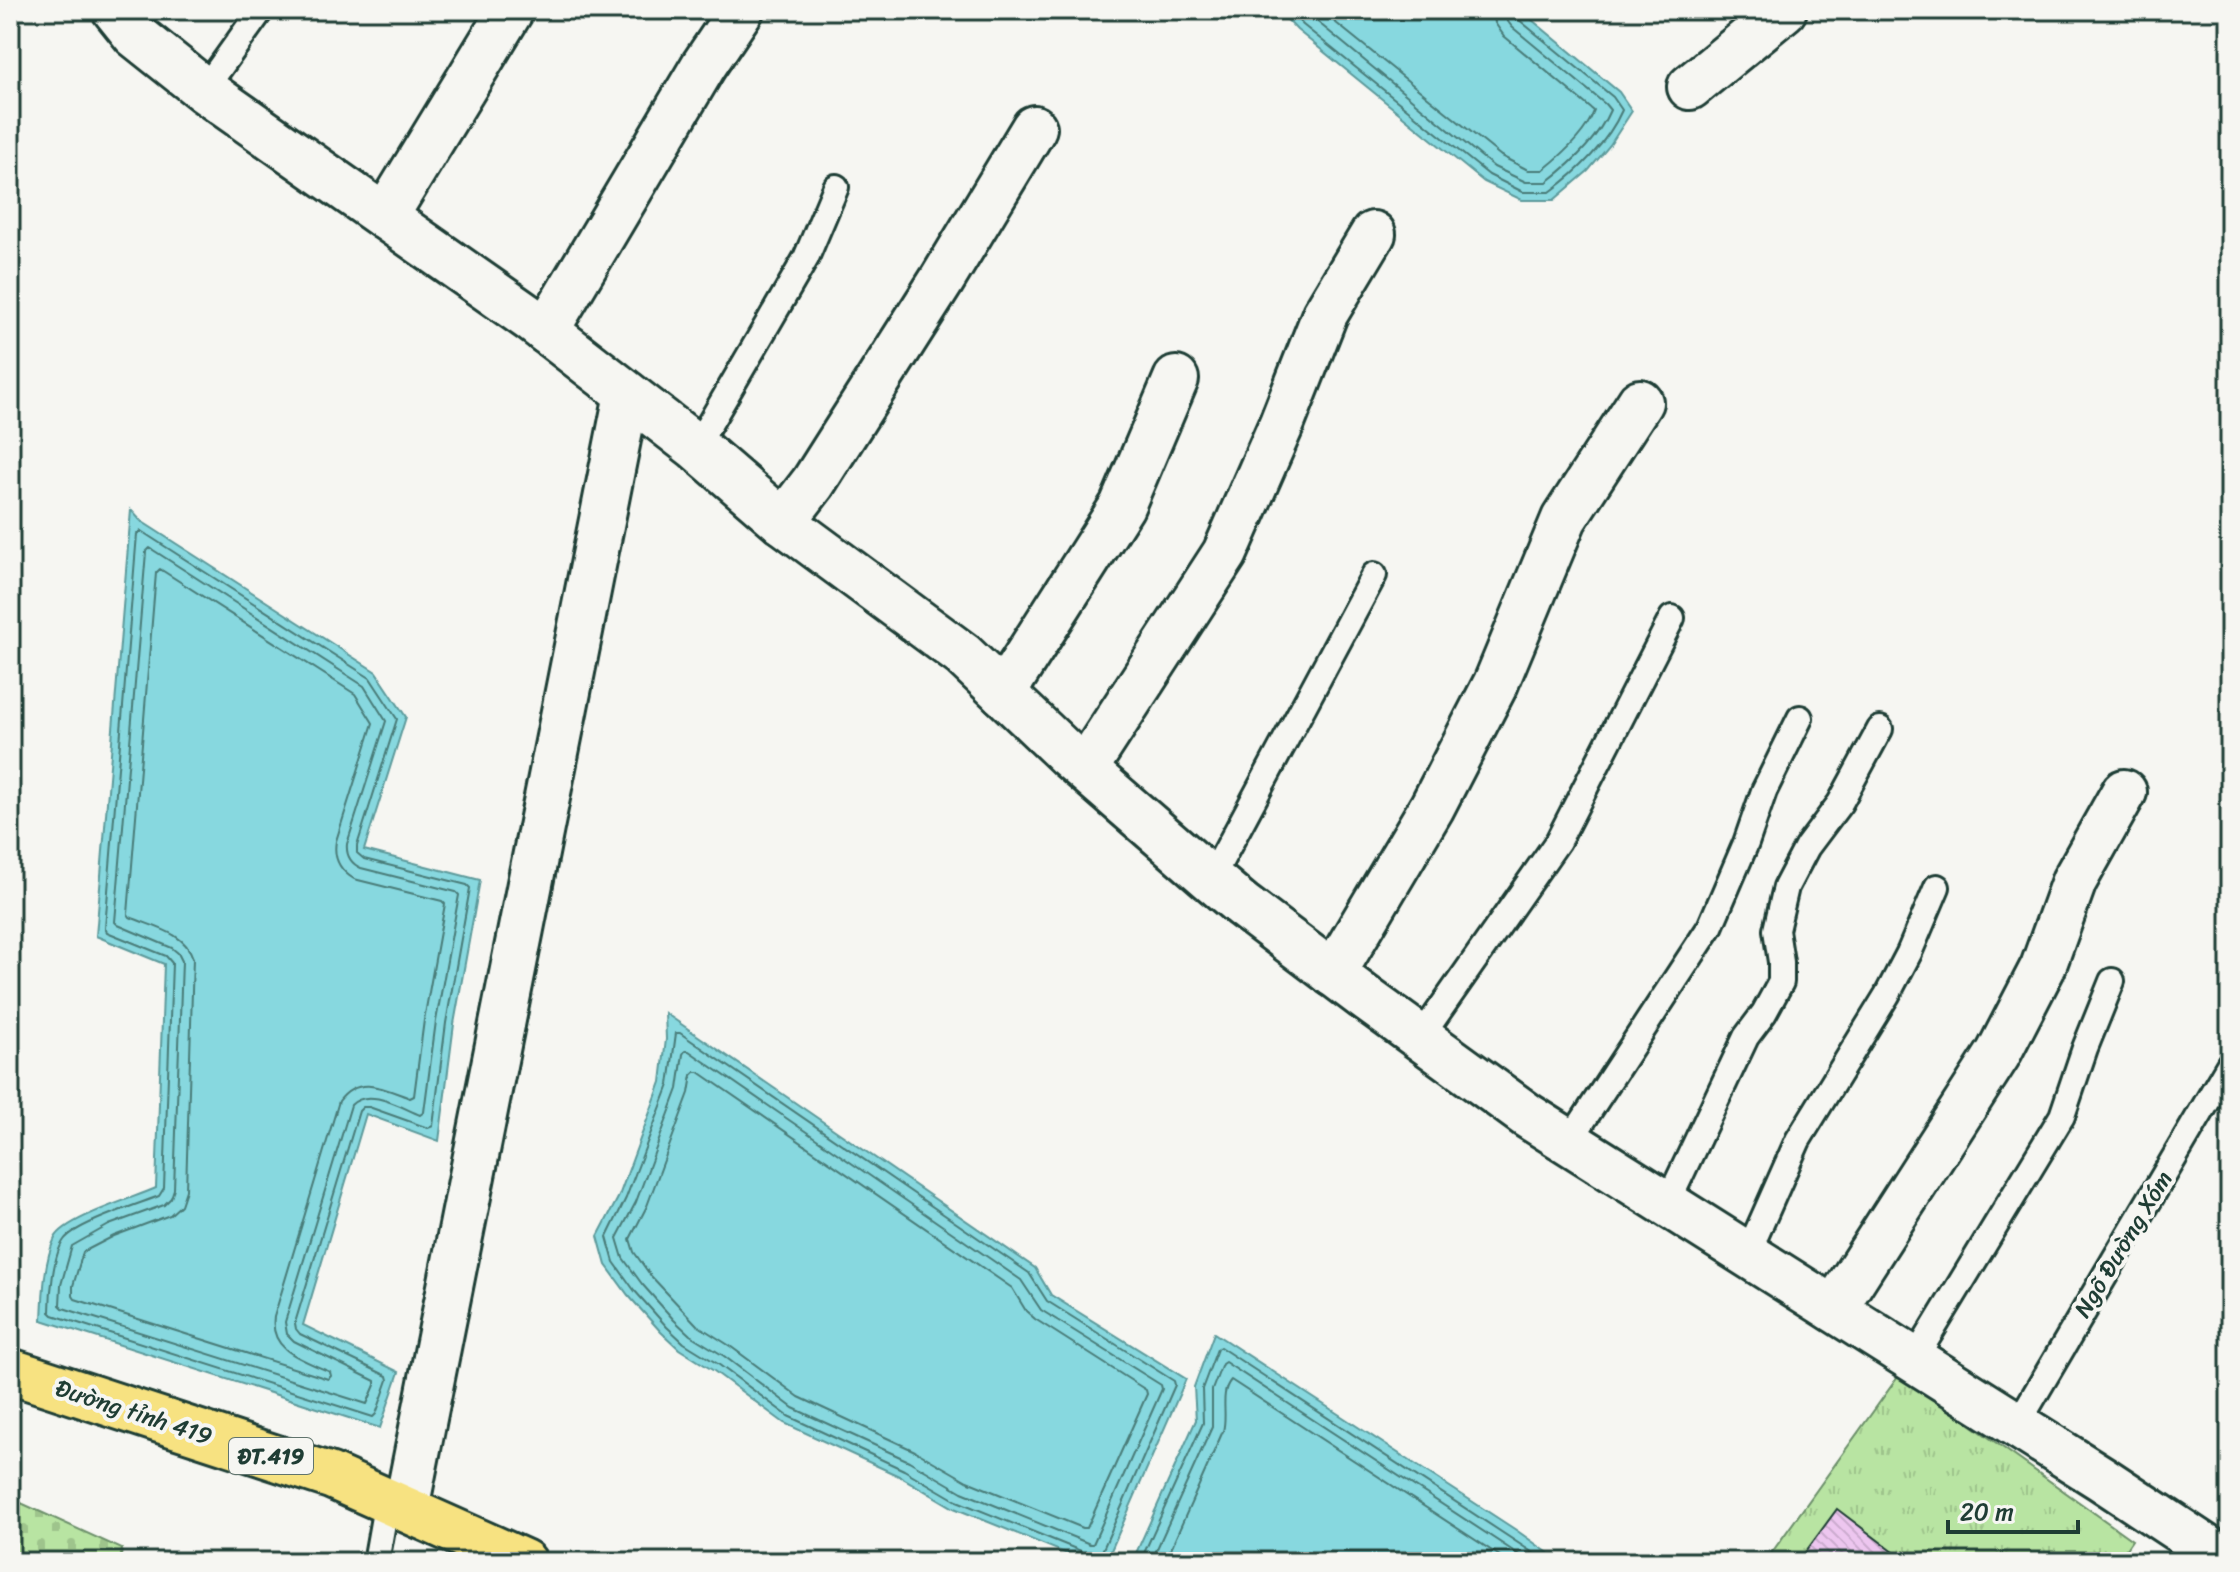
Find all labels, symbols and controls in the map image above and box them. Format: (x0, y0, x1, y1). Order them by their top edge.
street label: Ngõ Đường Xóm (2062, 1162, 2184, 1326)
street label: Đường tỉnh 419 (50, 1367, 218, 1457)
road number: ĐT.419 (229, 1438, 313, 1474)
scale bar (1948, 1484, 2078, 1534)
text: 20 m (1960, 1491, 2014, 1533)

